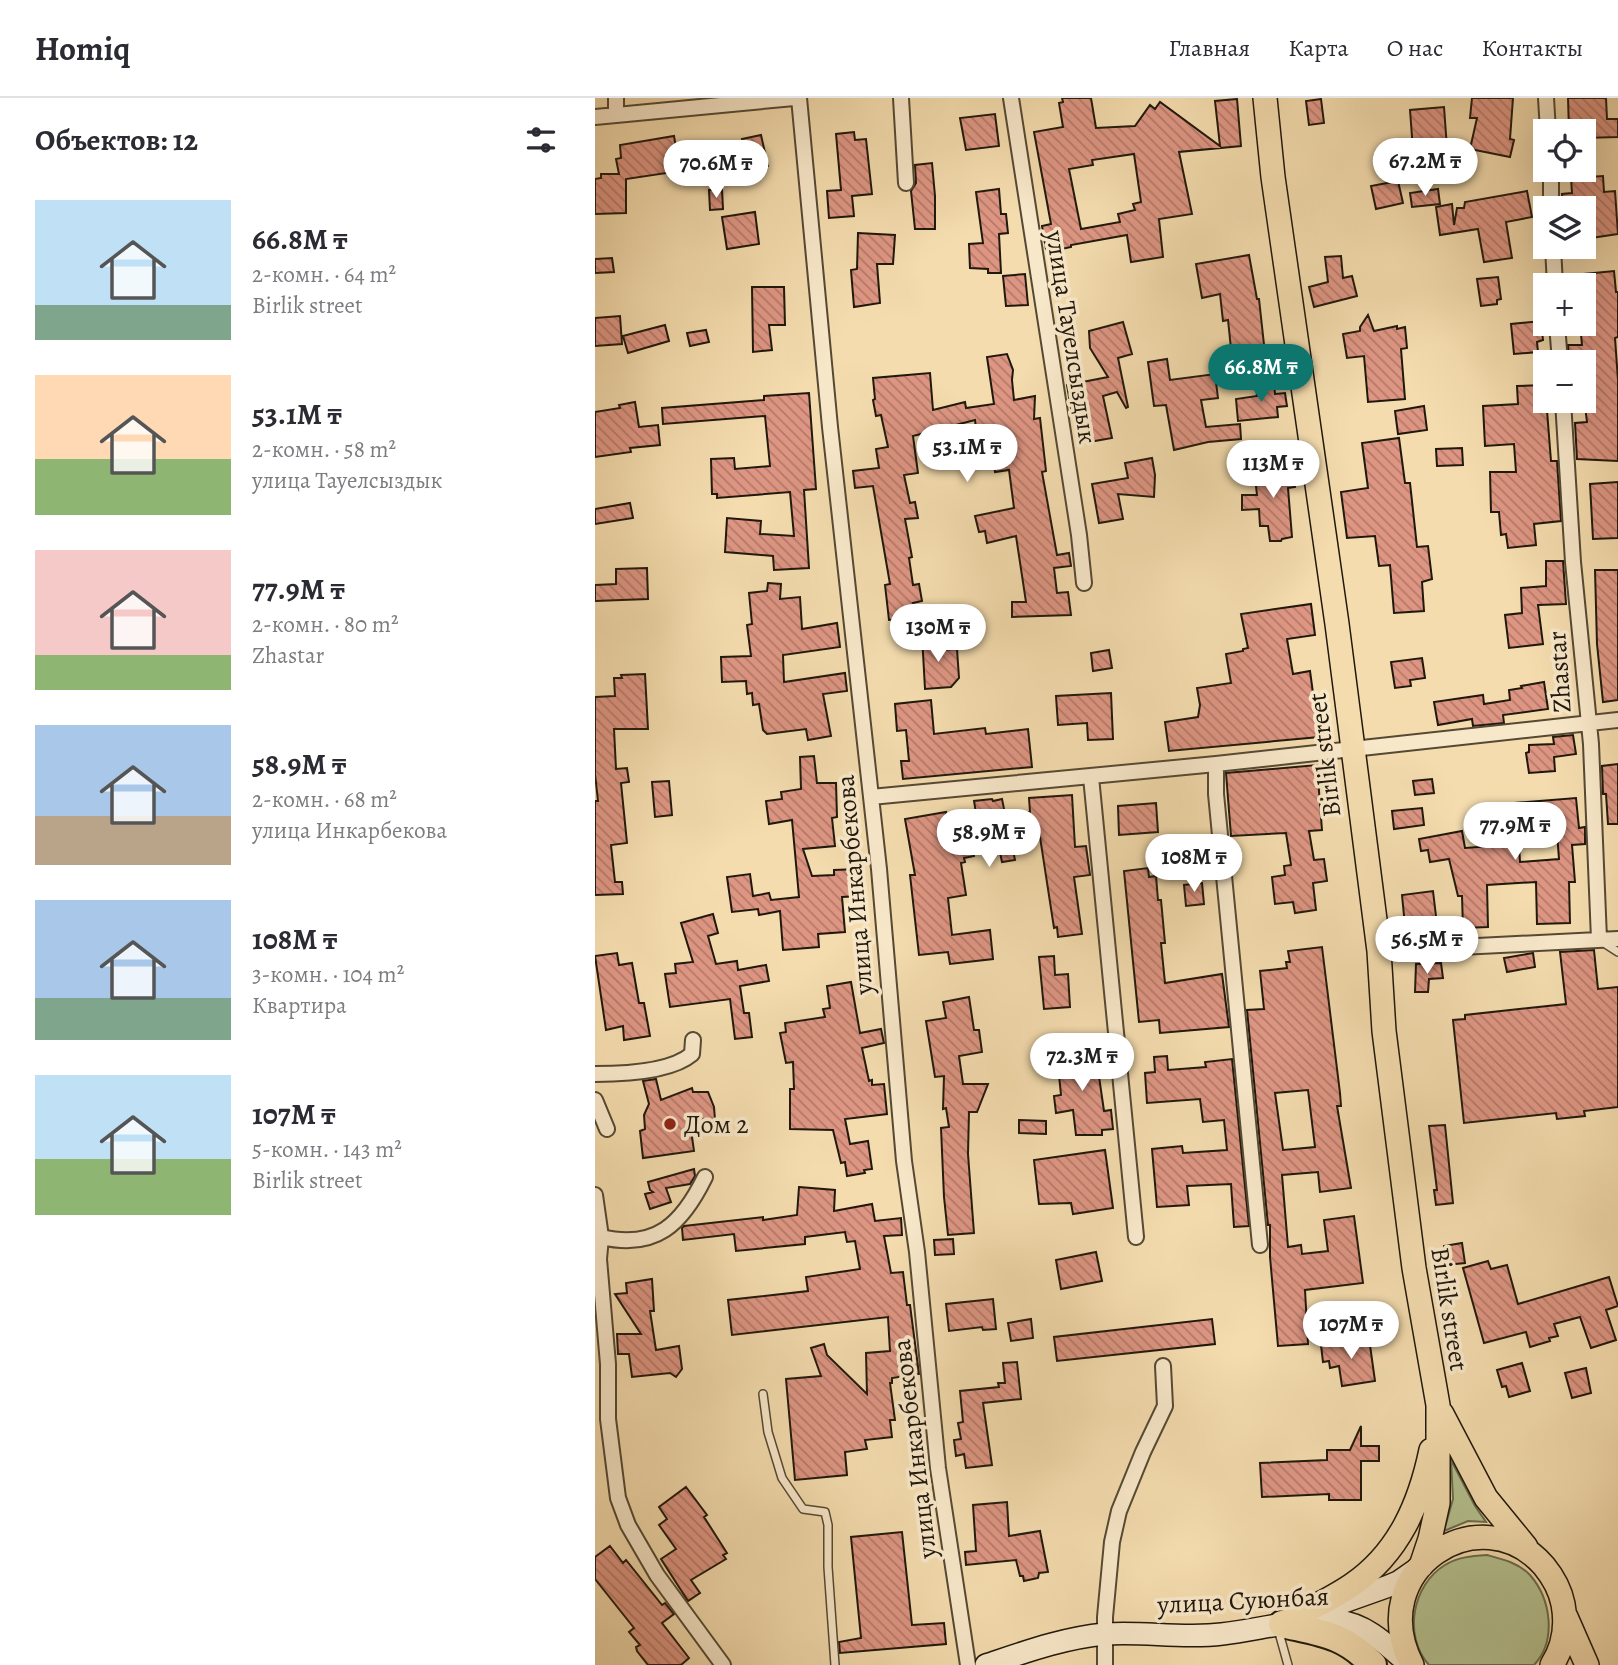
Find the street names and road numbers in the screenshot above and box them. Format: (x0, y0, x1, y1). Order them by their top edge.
street label: улица Тауелсыздык (1037, 227, 1106, 446)
street label: Zhastar (1539, 630, 1580, 714)
street label: Birlik street (1299, 690, 1349, 819)
street label: улица Инкарбекова (827, 774, 882, 997)
street label: Birlik street (1422, 1245, 1477, 1374)
street label: улица Инкарбекова (884, 1337, 945, 1562)
street label: улица Суюнбая (1155, 1579, 1330, 1623)

